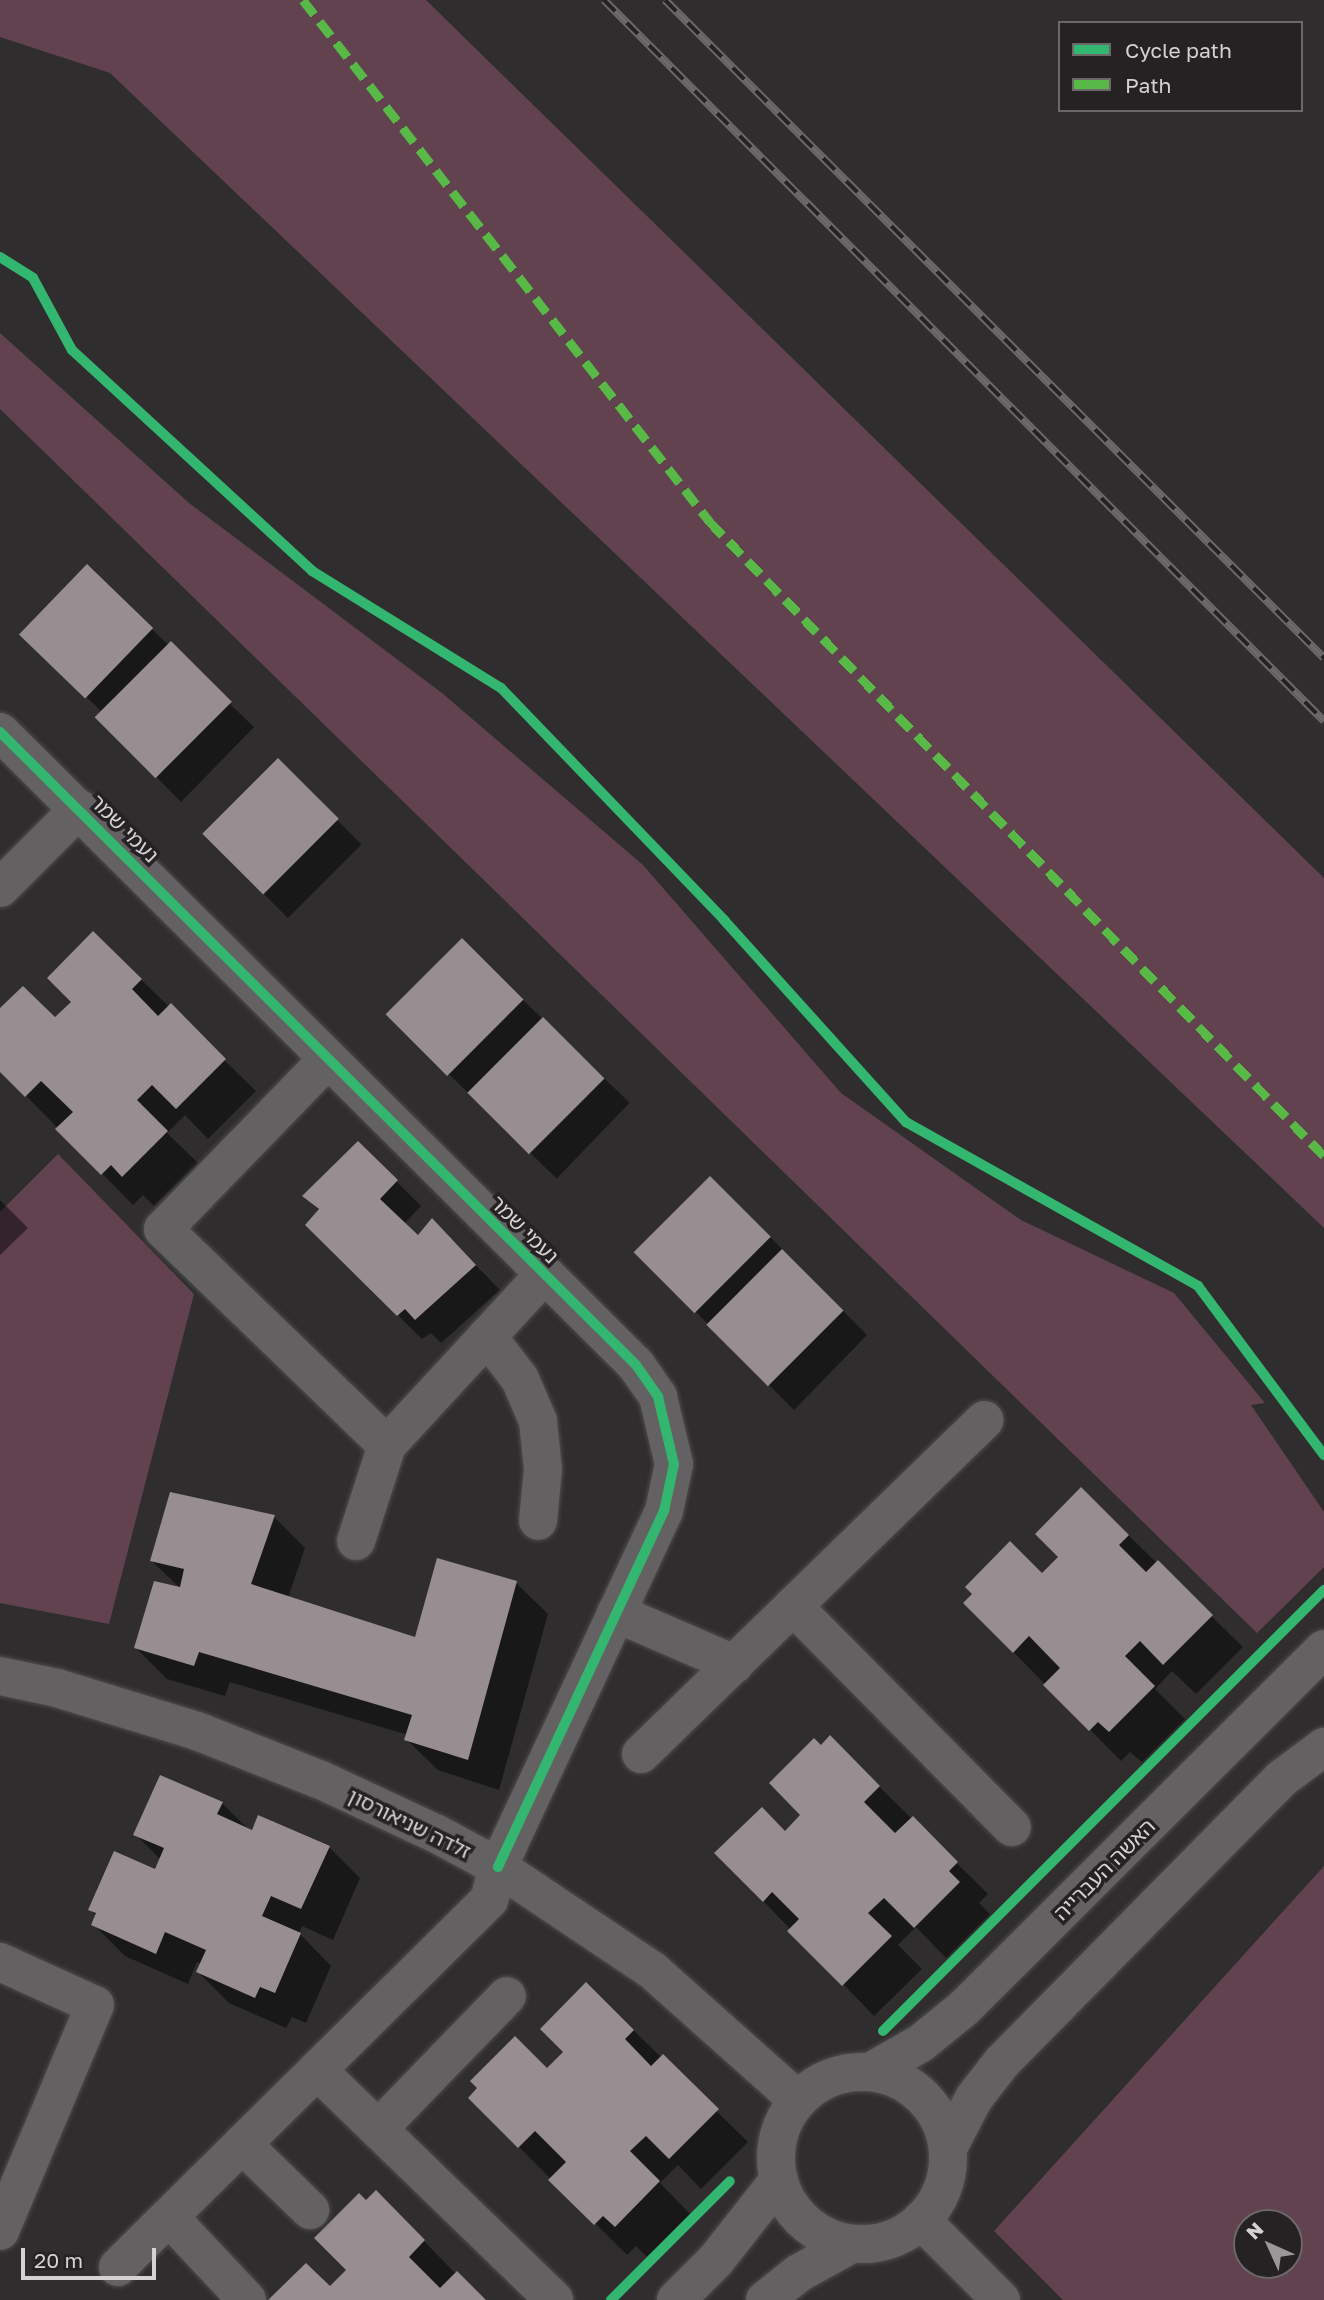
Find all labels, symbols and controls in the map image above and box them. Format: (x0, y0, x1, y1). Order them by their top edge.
legend (1058, 21, 1303, 112)
text: Cycle path (1125, 37, 1232, 63)
text: Path (1125, 72, 1172, 98)
street label: נעמי שמר (86, 789, 164, 867)
street label: נעמי שמר (486, 1190, 564, 1268)
street label: זלדה שניאורסון (345, 1782, 475, 1864)
street label: האשה העברייה (1048, 1813, 1160, 1925)
north arrow (1233, 2209, 1303, 2279)
text: N (1241, 2217, 1267, 2243)
scale bar (24, 2234, 159, 2278)
text: 20 m (34, 2247, 83, 2273)

